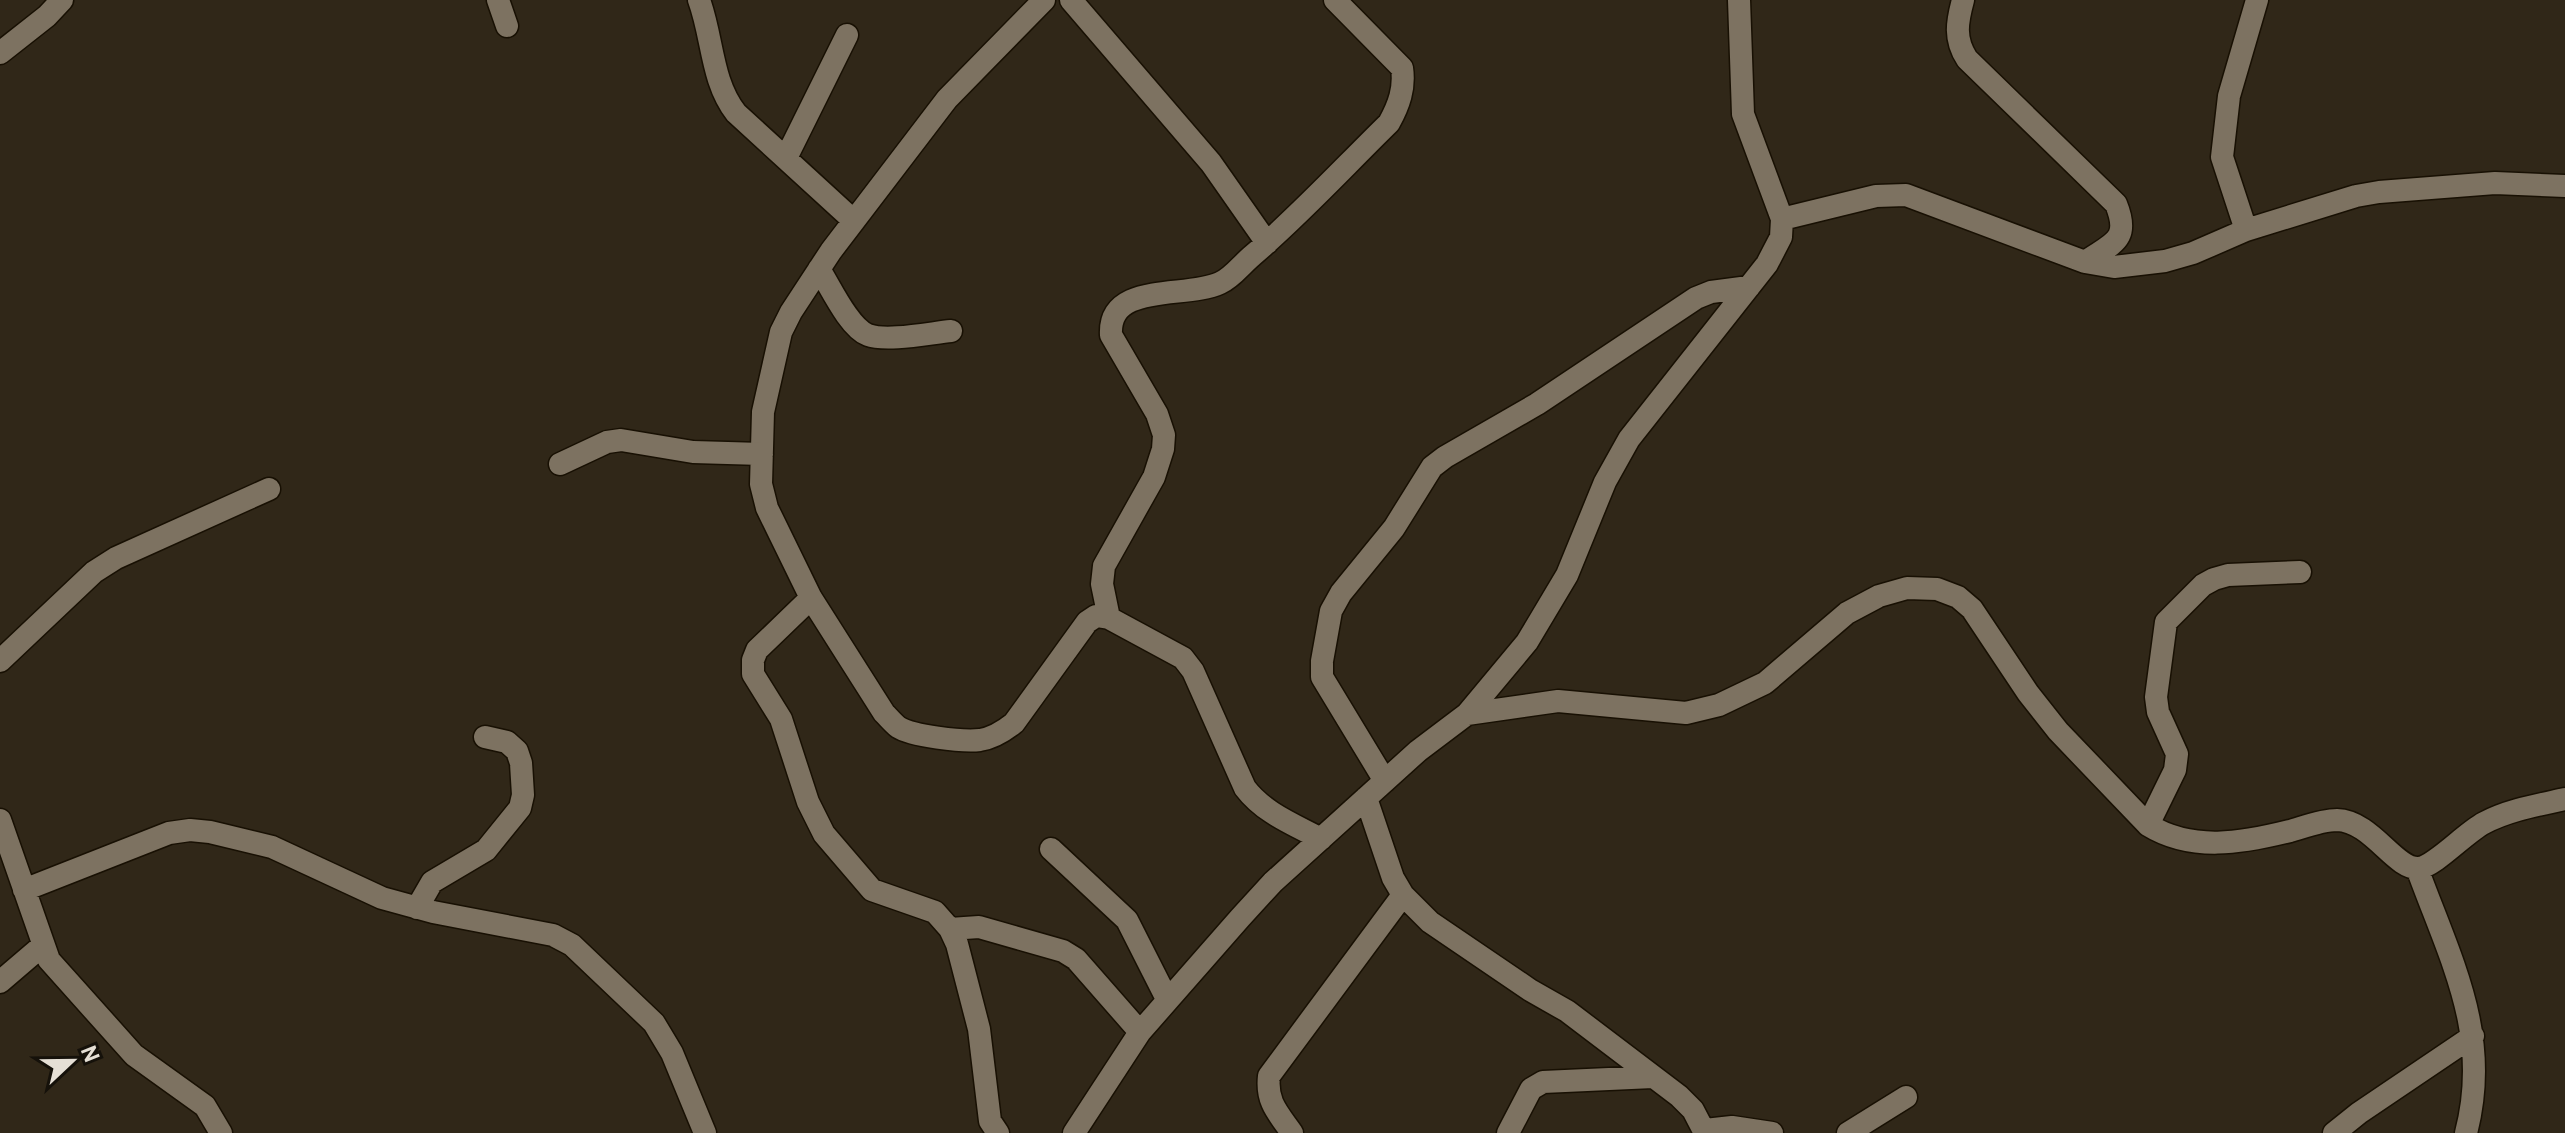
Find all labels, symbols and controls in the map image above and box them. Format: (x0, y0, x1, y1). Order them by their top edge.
north arrow (32, 1021, 112, 1101)
text: N (73, 1042, 104, 1067)

